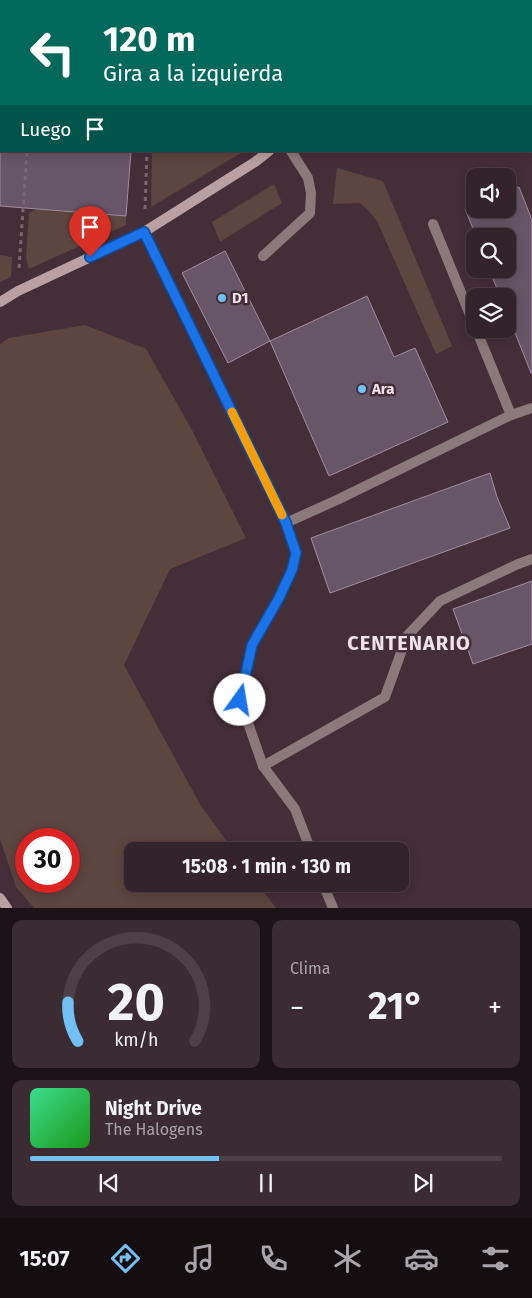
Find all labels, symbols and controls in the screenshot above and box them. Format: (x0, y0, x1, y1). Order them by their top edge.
text: 120 m (103, 18, 196, 60)
icon: left (20, 20, 85, 85)
text: Gira a la izquierda (103, 60, 283, 87)
icon: arrive (81, 115, 109, 143)
text: Luego (20, 118, 71, 141)
map controls (466, 168, 516, 338)
button: sound (466, 168, 516, 218)
pin (69, 206, 111, 257)
icon: arrive (76, 213, 104, 241)
button: search (466, 228, 516, 278)
button: layers (466, 288, 516, 338)
place label: D1 (232, 289, 249, 307)
marker: D1 (216, 292, 228, 304)
place label: Ara (371, 380, 395, 398)
marker: Ara (356, 383, 368, 395)
district label: CENTENARIO (347, 631, 471, 655)
position arrow (213, 673, 265, 725)
speed limit sign: 30 (15, 828, 80, 893)
text: 15:08 · 1 min · 130 m (182, 855, 351, 878)
text: Clima (290, 959, 330, 978)
text: 20 (107, 971, 165, 1034)
text: 21° (368, 983, 424, 1029)
text: − (290, 991, 304, 1024)
text: + (488, 991, 502, 1024)
text: km/h (114, 1029, 158, 1051)
text: Night Drive (105, 1097, 202, 1120)
text: The Halogens (105, 1120, 203, 1139)
icon: previous (95, 1169, 123, 1197)
icon: pause (252, 1169, 280, 1197)
icon: next (409, 1169, 437, 1197)
icon: directions (108, 1241, 143, 1276)
icon: music (182, 1241, 217, 1276)
icon: phone (256, 1241, 291, 1276)
icon: climate (330, 1241, 365, 1276)
icon: car (404, 1241, 439, 1276)
icon: filters (478, 1241, 513, 1276)
text: 15:07 (19, 1245, 69, 1272)

